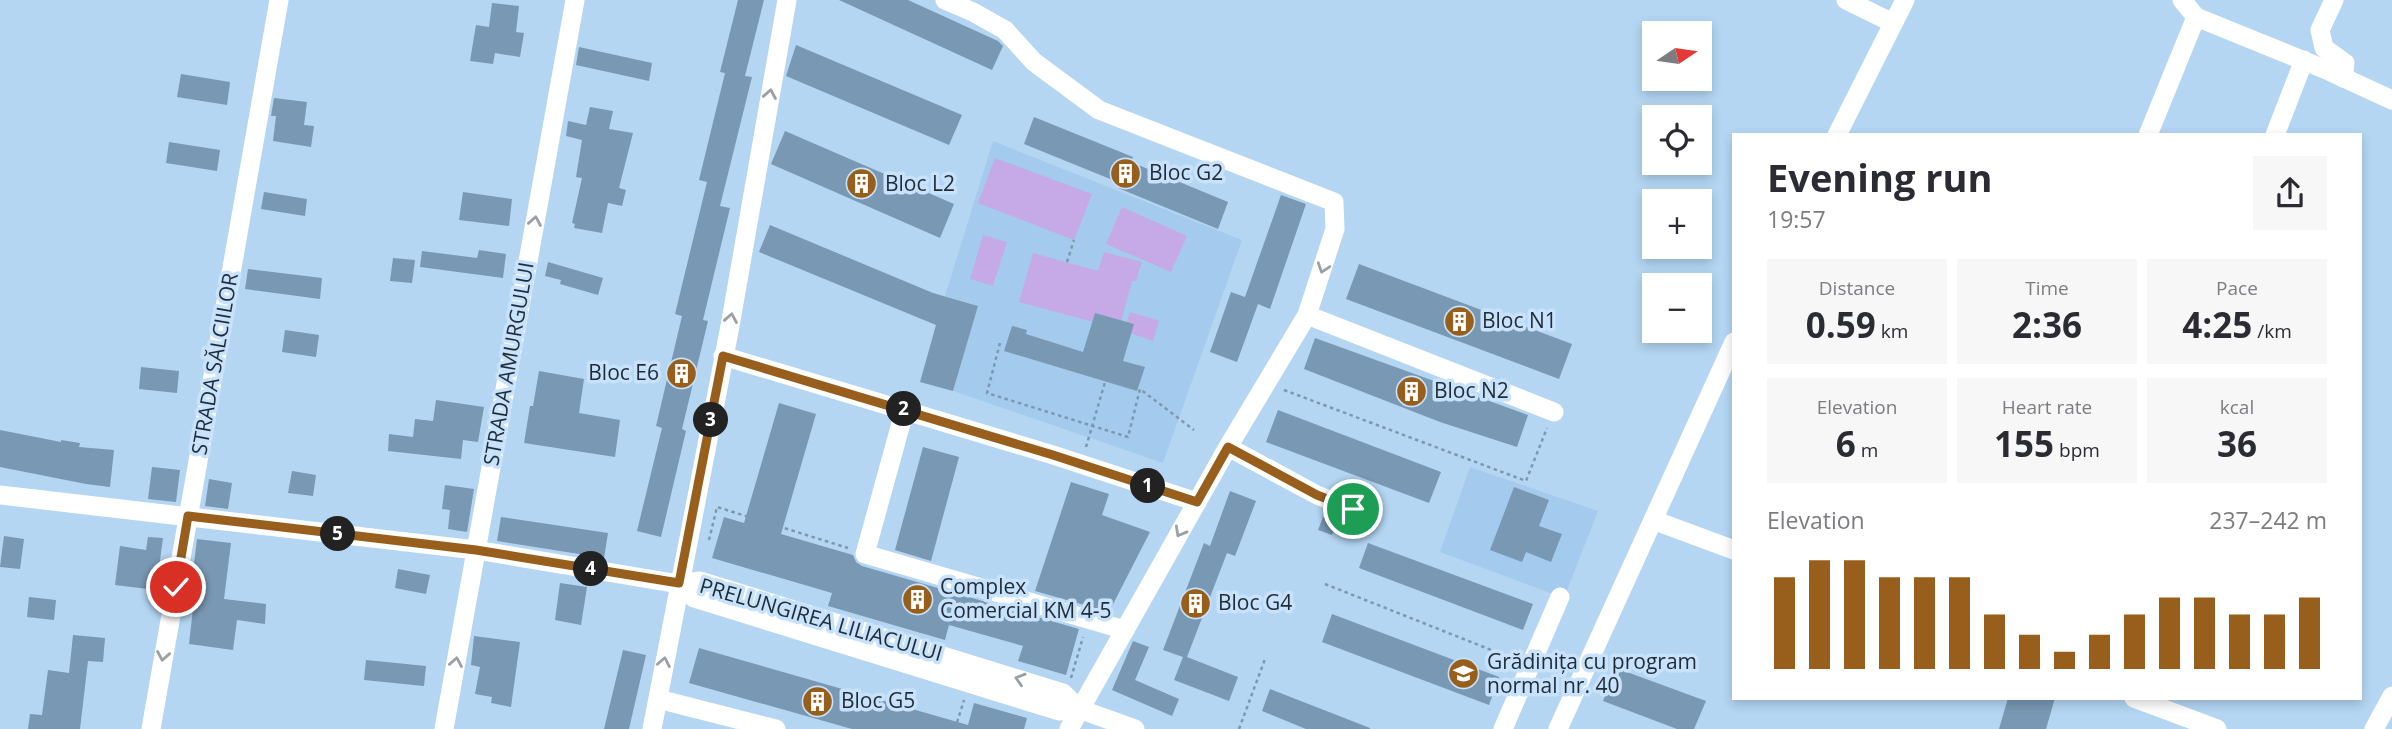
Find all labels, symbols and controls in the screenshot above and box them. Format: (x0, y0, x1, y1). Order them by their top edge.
north arrow (1642, 21, 1712, 91)
map controls (1642, 21, 1712, 343)
one-way arrow (762, 88, 777, 100)
button: locate (1642, 105, 1712, 175)
text: Evening run (1767, 151, 1992, 203)
building icon: Bloc G2 (1109, 156, 1143, 190)
button: share (2253, 156, 2327, 230)
place label: Bloc G2 (1149, 158, 1223, 186)
building icon: Bloc L2 (845, 167, 879, 201)
place label: Bloc L2 (885, 169, 955, 197)
button: + (1642, 189, 1712, 259)
text: 19:57 (1767, 203, 1826, 235)
one-way arrow (527, 215, 542, 227)
street label: STRADA AMURGULUI (476, 260, 540, 468)
one-way arrow (1316, 262, 1331, 274)
street label: STRADA SĂLCIILOR (184, 271, 244, 457)
button: − (1642, 273, 1712, 343)
text: Distance (1819, 275, 1895, 301)
text: Time (2025, 275, 2069, 301)
text: Pace (2216, 275, 2258, 301)
text: 0.59 (1806, 301, 1876, 348)
text: 2:36 (2012, 301, 2082, 348)
text: 4:25 (2182, 301, 2252, 348)
building icon: Bloc N1 (1442, 304, 1476, 338)
place label: Bloc N1 (1482, 306, 1557, 334)
one-way arrow (723, 312, 738, 324)
text: km (1876, 318, 1908, 344)
text: /km (2252, 318, 2292, 344)
building icon: Bloc E6 (665, 356, 699, 390)
place label: Bloc E6 (588, 358, 659, 386)
building icon: Bloc N2 (1394, 374, 1428, 408)
place label: Bloc N2 (1434, 376, 1509, 404)
pin: 2 (886, 392, 922, 426)
text: Elevation (1817, 394, 1897, 420)
text: Heart rate (2002, 394, 2092, 420)
text: kcal (2220, 394, 2254, 420)
text: 2 (898, 395, 909, 421)
pin: 3 (694, 402, 728, 438)
text: 3 (705, 406, 716, 432)
text: 6 (1836, 420, 1856, 467)
text: 155 (1994, 420, 2054, 467)
text: 36 (2217, 420, 2257, 467)
text: m (1856, 437, 1878, 463)
text: bpm (2054, 437, 2100, 463)
pin: 1 (1130, 468, 1166, 504)
text: 1 (1142, 472, 1153, 498)
pin (1323, 479, 1383, 539)
icon: arrive (1334, 490, 1372, 528)
text: Elevation (1767, 504, 1865, 536)
text: 237–242 m (2209, 504, 2327, 536)
pin: 5 (320, 516, 356, 552)
text: 5 (332, 520, 343, 546)
one-way arrow (1175, 525, 1188, 537)
pin: 4 (574, 552, 608, 586)
text: 4 (585, 555, 596, 581)
pin (146, 557, 206, 617)
icon: check (157, 568, 195, 606)
street label: PRELUNGIREA LILIACULUI (697, 571, 946, 667)
place label: Complex Comercial KM 4-5 (940, 572, 1111, 624)
building icon: Complex Comercial KM 4-5 (900, 582, 934, 616)
building icon: Bloc G4 (1178, 586, 1212, 620)
place label: Bloc G4 (1218, 588, 1292, 616)
place label: Grădinița cu program normal nr. 40 (1487, 647, 1697, 699)
one-way arrow (157, 650, 172, 662)
one-way arrow (448, 656, 463, 668)
one-way arrow (656, 656, 671, 668)
school or university icon: Grădinița cu program normal nr. 40 (1447, 657, 1481, 691)
one-way arrow (1014, 673, 1026, 687)
building icon: Bloc G5 (801, 684, 835, 718)
place label: Bloc G5 (841, 686, 915, 714)

